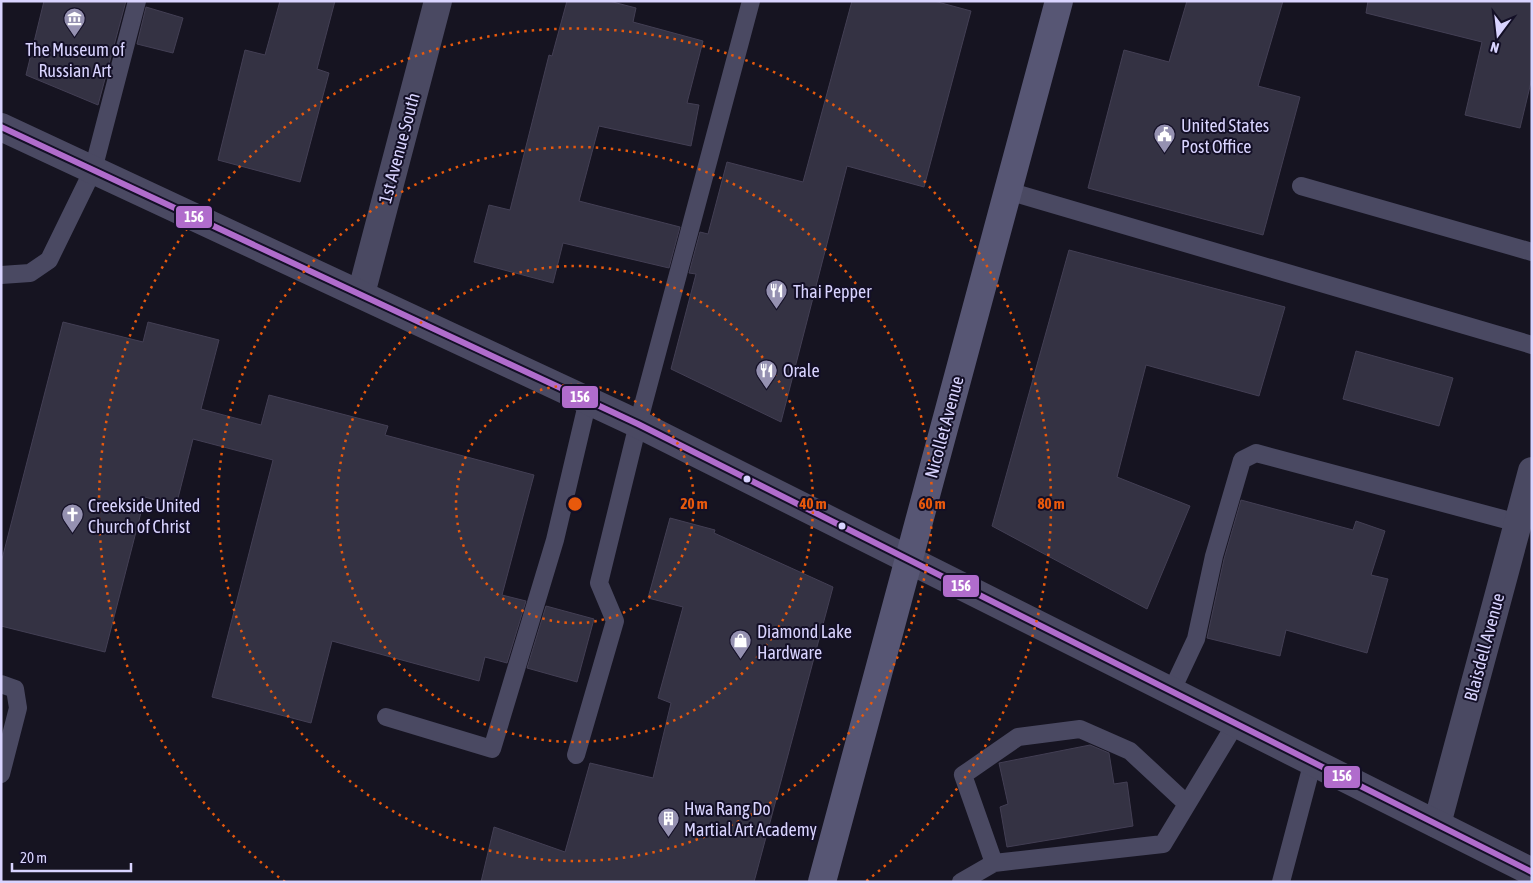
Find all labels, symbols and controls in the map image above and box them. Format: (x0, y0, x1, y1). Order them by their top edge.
museum icon: The Museum of Russian Art (63, 7, 87, 38)
north arrow (1473, 10, 1523, 60)
place label: The Museum of Russian Art (25, 39, 125, 81)
text: N (1489, 39, 1501, 56)
street label: 1st Avenue South (374, 91, 424, 205)
place label: United States Post Office (1181, 115, 1269, 157)
public building icon: United States Post Office (1153, 123, 1177, 154)
line badge: 156 (175, 205, 213, 229)
text: 156 (184, 209, 204, 225)
restaurant icon: Thai Pepper (765, 279, 789, 310)
place label: Thai Pepper (793, 281, 872, 302)
restaurant icon: Orale (755, 358, 779, 389)
place label: Orale (783, 360, 820, 381)
street label: Nicollet Avenue (920, 374, 968, 480)
line badge: 156 (561, 385, 599, 409)
text: 156 (570, 389, 590, 405)
unlabelled marker (742, 474, 752, 484)
place label: Creekside United Church of Christ (88, 495, 200, 537)
centre of rings (566, 495, 584, 513)
text: 20 m (681, 495, 708, 512)
text: 40 m (799, 495, 827, 512)
text: 60 m (919, 495, 946, 512)
text: 80 m (1038, 495, 1065, 512)
church icon: Creekside United Church of Christ (60, 503, 84, 534)
unlabelled marker (837, 521, 847, 531)
line badge: 156 (942, 574, 980, 598)
text: 156 (951, 578, 971, 594)
street label: Blaisdell Avenue (1460, 591, 1508, 703)
place label: Diamond Lake Hardware (757, 621, 852, 663)
shop icon: Diamond Lake Hardware (729, 629, 753, 660)
line badge: 156 (1323, 765, 1361, 789)
text: 156 (1332, 768, 1352, 784)
place label: Hwa Rang Do Martial Art Academy (684, 798, 817, 840)
building icon: Hwa Rang Do Martial Art Academy (656, 806, 680, 837)
scale bar (12, 840, 131, 872)
text: 20 m (20, 849, 47, 866)

